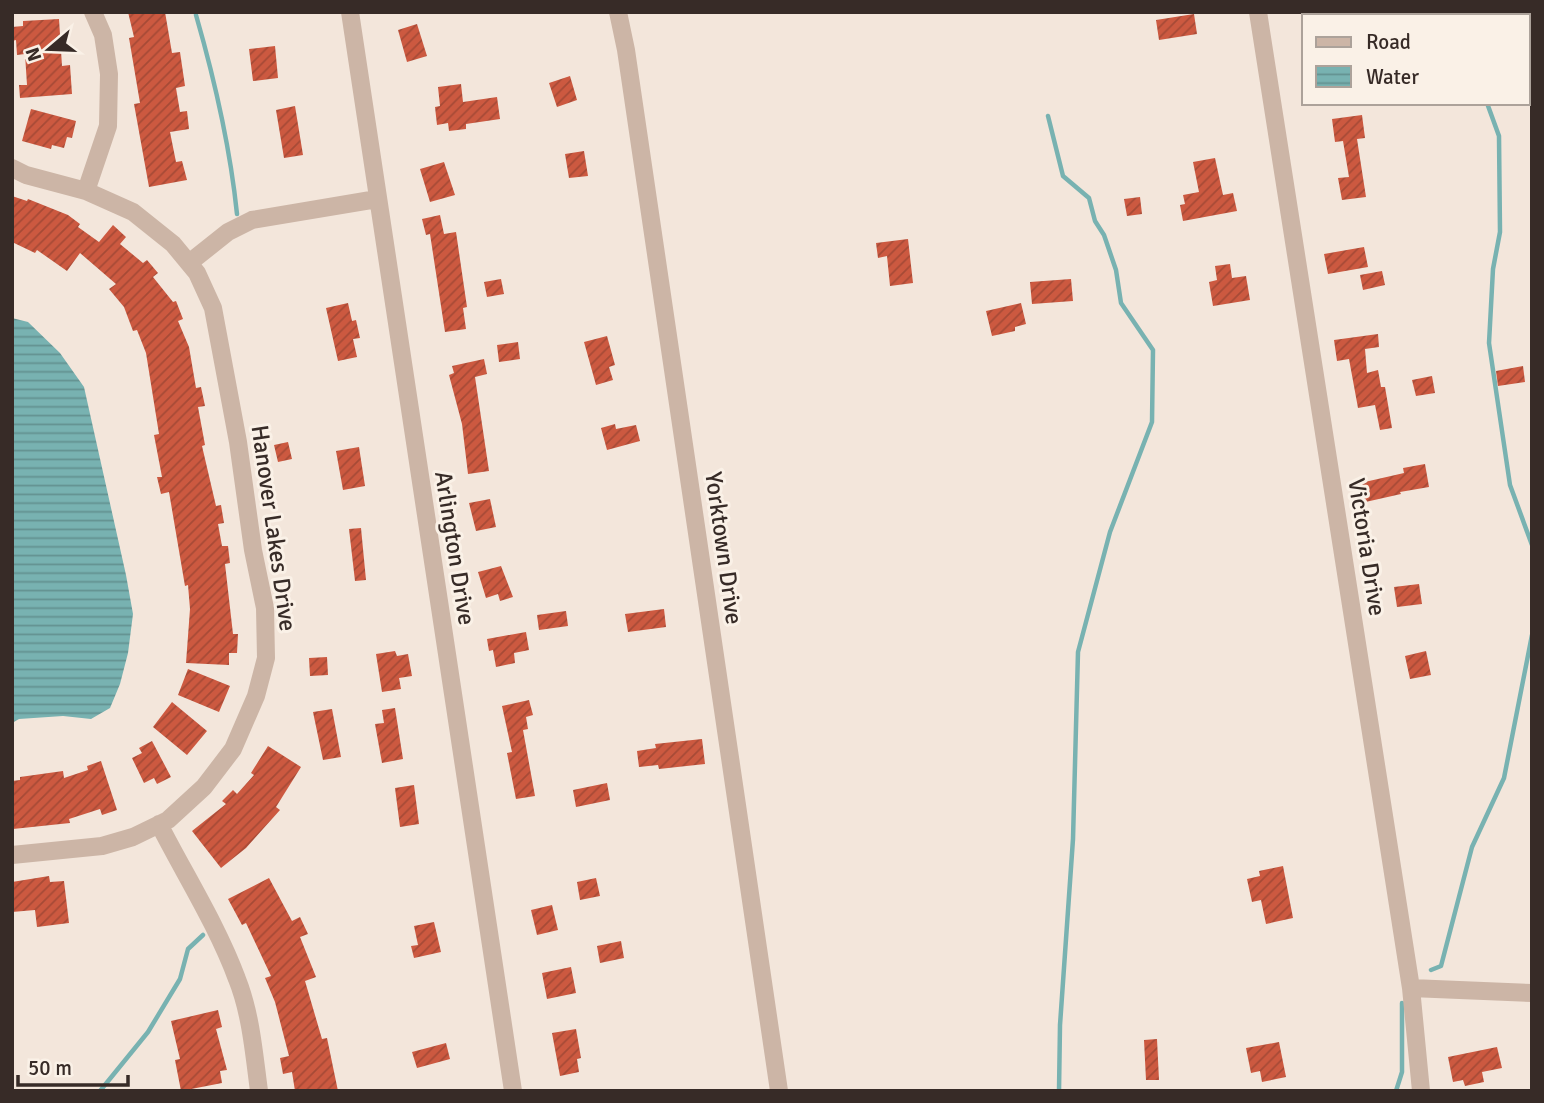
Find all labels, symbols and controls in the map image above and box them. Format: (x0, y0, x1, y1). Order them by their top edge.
north arrow (14, 14, 84, 84)
legend (1302, 14, 1530, 105)
text: Road (1366, 29, 1411, 55)
text: N (20, 44, 47, 64)
text: Water (1366, 64, 1419, 90)
street label: Hanover Lakes Drive (245, 423, 303, 633)
street label: Arlington Drive (428, 469, 482, 627)
street label: Yorktown Drive (698, 470, 750, 626)
street label: Victoria Drive (1341, 476, 1393, 618)
scale bar (18, 1044, 128, 1088)
text: 50 m (28, 1055, 72, 1081)

